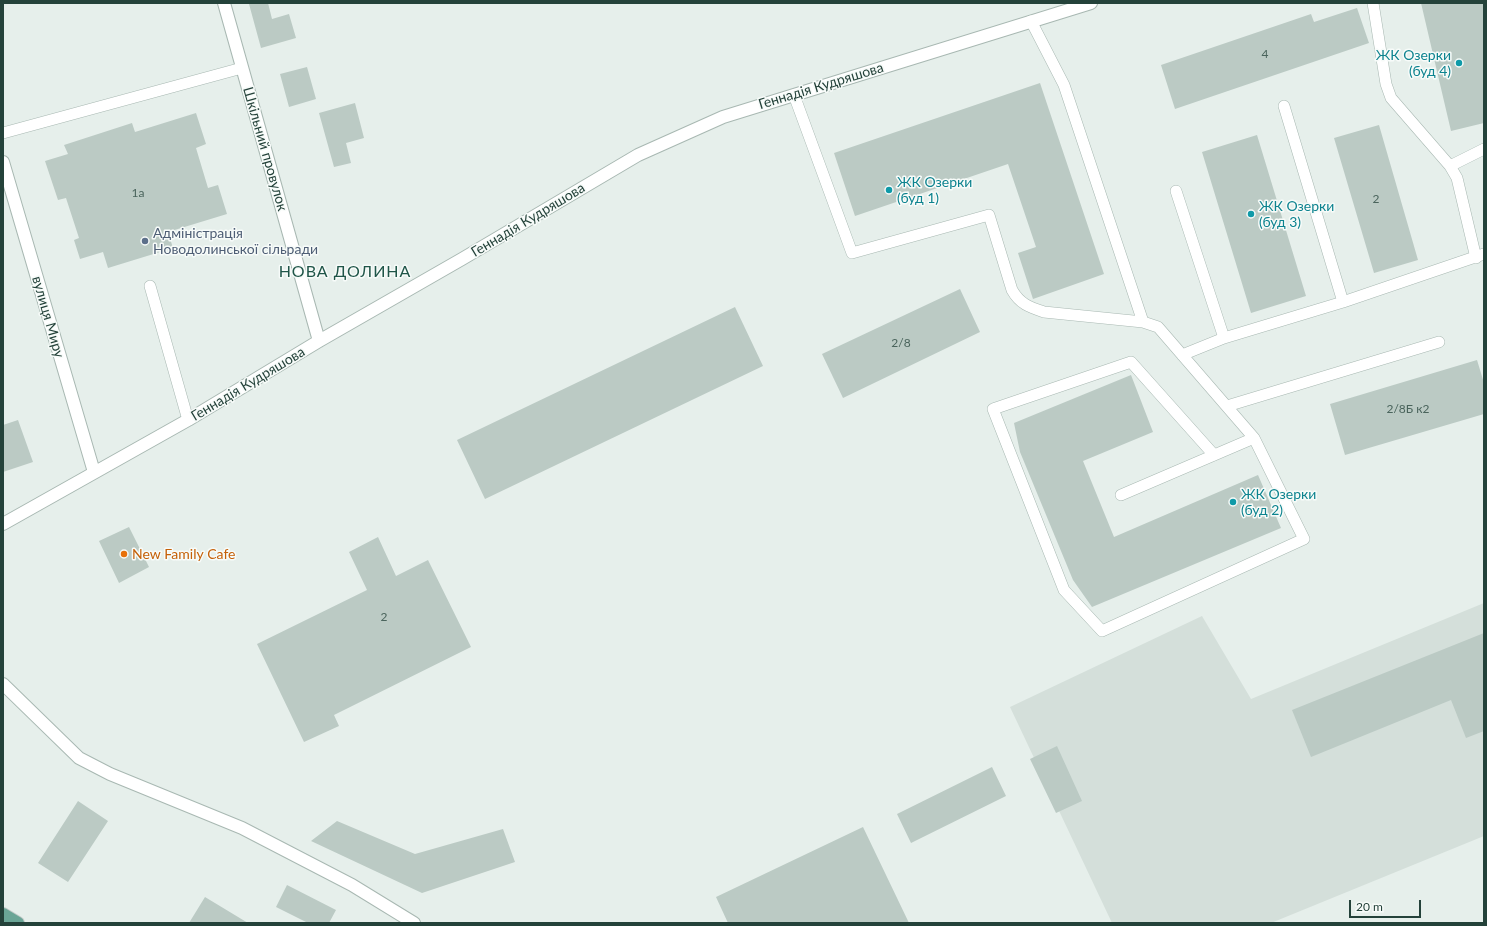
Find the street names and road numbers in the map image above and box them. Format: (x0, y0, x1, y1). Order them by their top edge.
street label: Геннадія Кудряшова (757, 59, 885, 113)
street label: Шкільний провулок (239, 85, 291, 213)
street label: Геннадія Кудряшова (468, 179, 588, 261)
street label: вулиця Миру (28, 274, 68, 360)
street label: Геннадія Кудряшова (188, 343, 308, 425)

